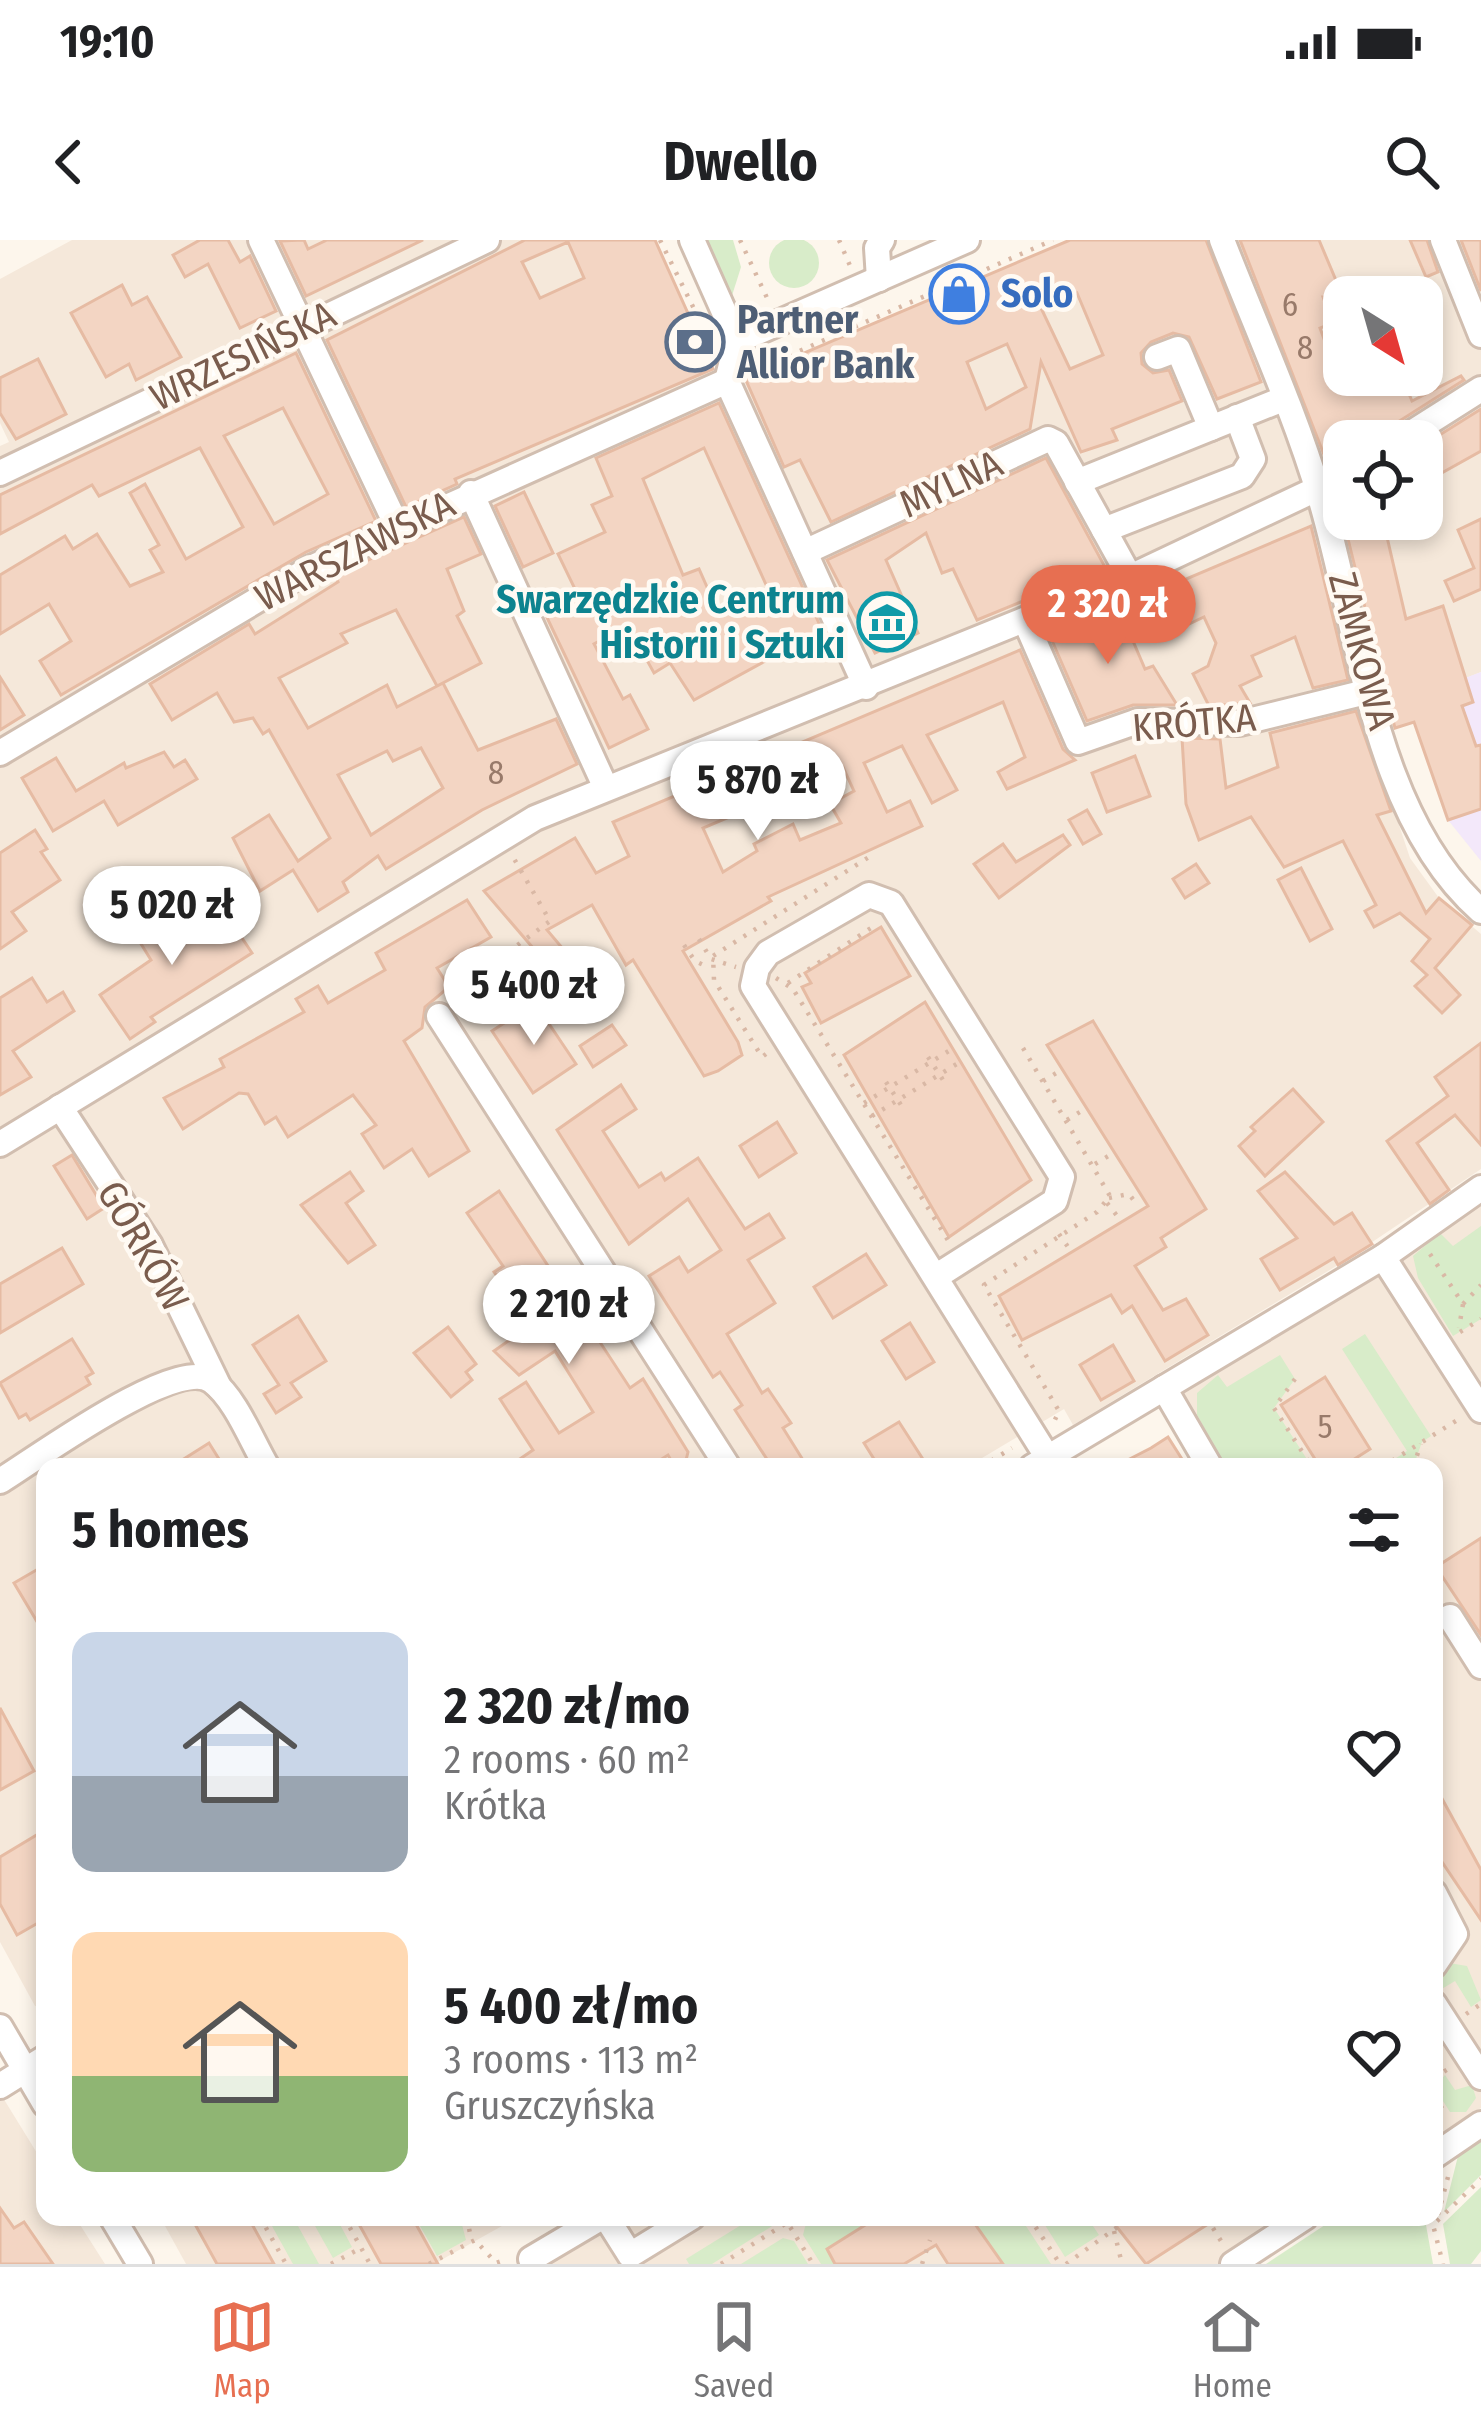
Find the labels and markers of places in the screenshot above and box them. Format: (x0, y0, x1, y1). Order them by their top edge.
shop icon: Solo (928, 263, 990, 325)
place label: Solo (1001, 271, 1073, 317)
place label: Partner Allior Bank (736, 297, 915, 388)
bank icon: Partner Allior Bank (664, 311, 726, 373)
pin: 2 320 zł (984, 565, 1232, 667)
place label: Swarzędzkie Centrum Historii i Sztuki (496, 577, 845, 668)
museum icon: Swarzędzkie Centrum Historii i Sztuki (856, 591, 918, 653)
pin: 5 870 zł (634, 741, 882, 843)
pin: 5 020 zł (48, 866, 296, 968)
pin: 5 400 zł (410, 946, 658, 1048)
pin: 2 210 zł (445, 1265, 693, 1367)

